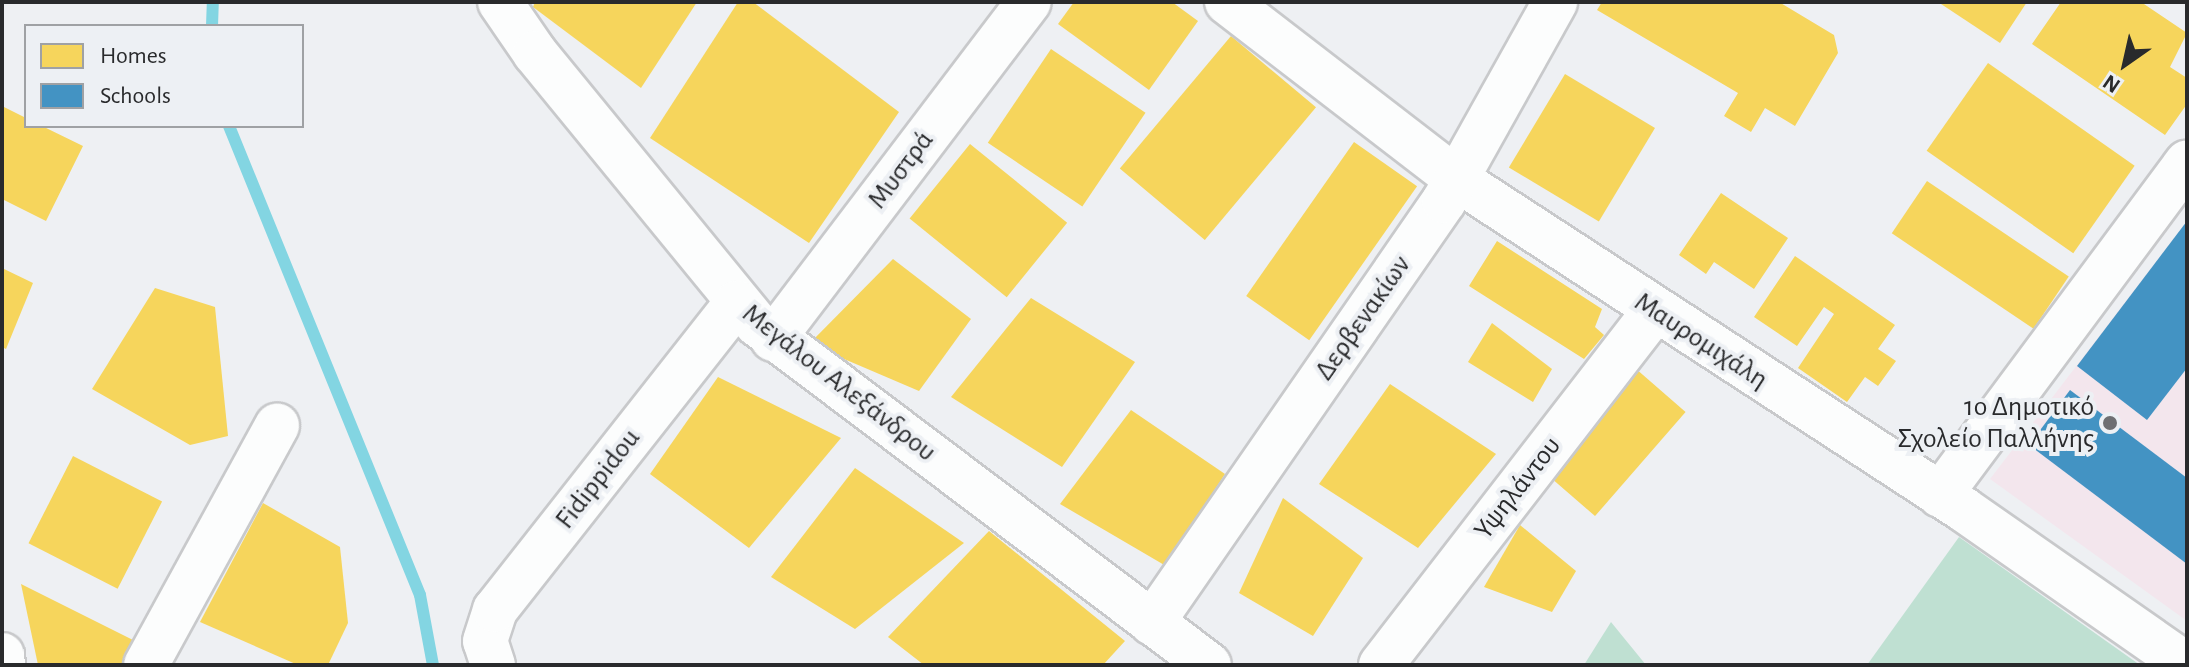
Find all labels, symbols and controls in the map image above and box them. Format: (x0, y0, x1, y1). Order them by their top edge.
legend (24, 24, 304, 128)
north arrow (2085, 24, 2165, 104)
text: Homes (100, 44, 167, 68)
text: N (2099, 71, 2124, 97)
text: Schools (100, 84, 171, 108)
street label: Μυστρά (861, 124, 941, 216)
street label: Δερβενακίων (1308, 249, 1418, 387)
street label: Μαυρομιχάλη (1628, 285, 1774, 397)
street label: Μεγάλου Αλεξάνδρου (735, 297, 943, 469)
place label: 1ο Δημοτικό Σχολείο Παλλήνης (1897, 390, 2094, 456)
marker: 1ο Δημοτικό Σχολείο Παλλήνης (2101, 414, 2119, 432)
street label: Fidippidou (548, 422, 648, 536)
street label: Υψηλάντου (1467, 430, 1569, 546)

